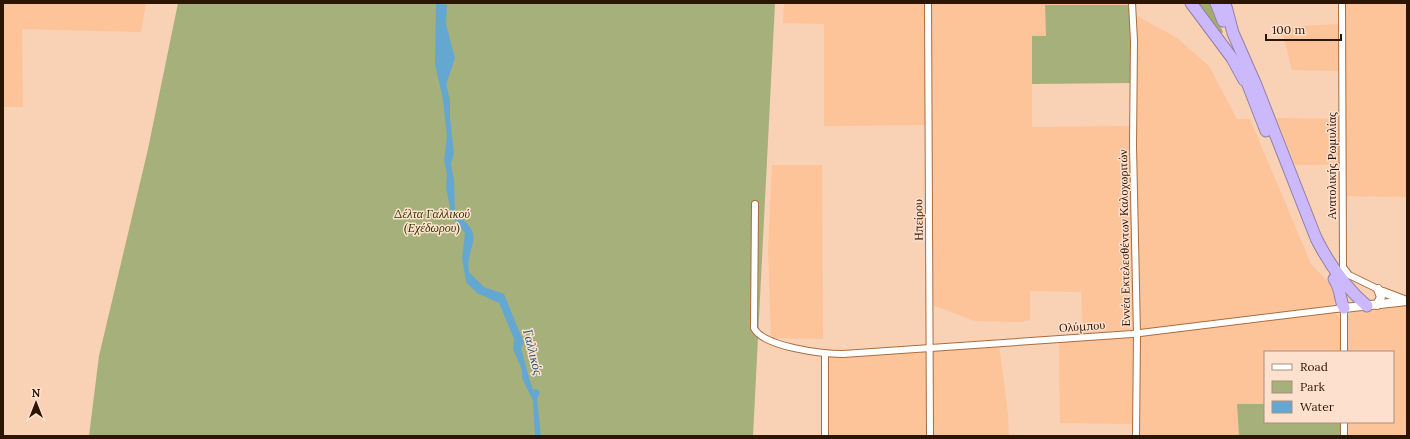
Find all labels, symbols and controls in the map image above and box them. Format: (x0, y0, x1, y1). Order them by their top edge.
scale bar (1266, 16, 1341, 42)
text: 100 m (1272, 22, 1305, 37)
street label: Ανατολικής Ρωμυλίας (1324, 112, 1339, 220)
street label: Εννέα Εκτελεσθέντων Καλοχωριτών (1115, 149, 1133, 327)
street label: Ηπείρου (910, 199, 926, 241)
park label: Δέλτα Γαλλικού (Εχέδωρου) (394, 206, 470, 236)
street label: Ολύμπου (1058, 317, 1106, 335)
water label: Γαλλικός (519, 327, 547, 377)
legend (1264, 351, 1394, 423)
text: Road (1300, 359, 1328, 374)
text: Park (1300, 379, 1326, 394)
north arrow (16, 383, 56, 423)
text: N (32, 386, 41, 400)
text: Water (1300, 399, 1335, 414)

